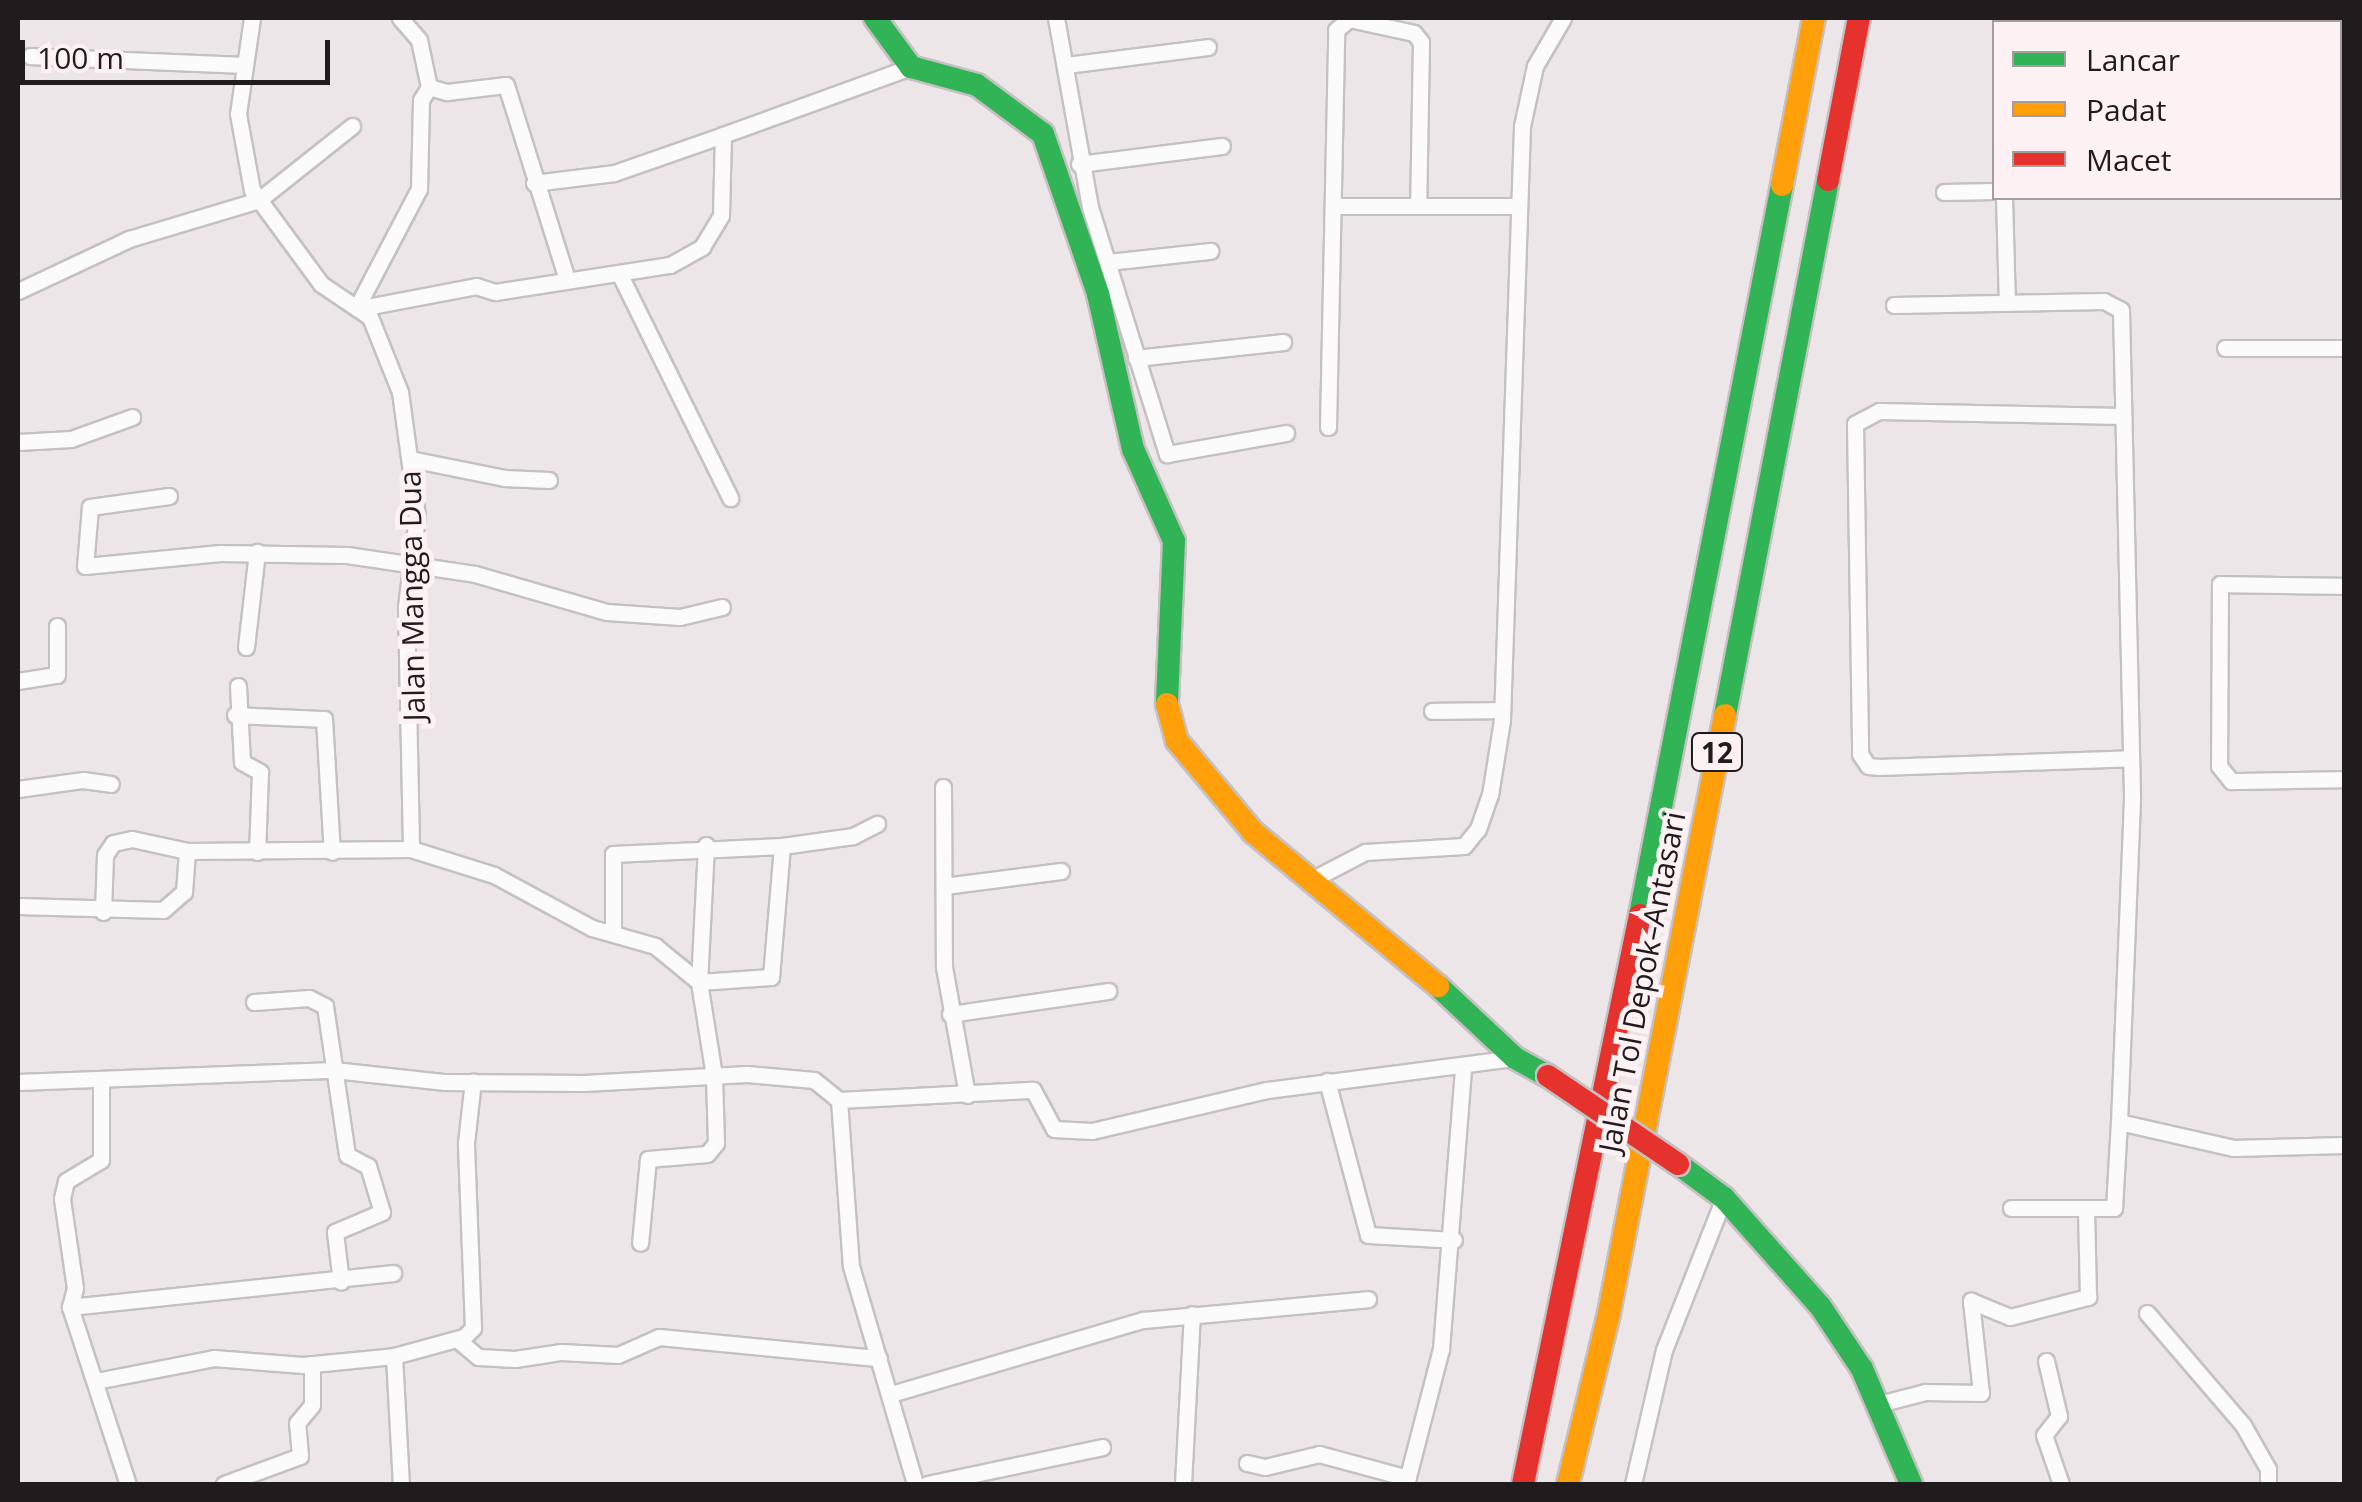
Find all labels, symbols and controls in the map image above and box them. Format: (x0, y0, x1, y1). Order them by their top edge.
scale bar (25, 20, 335, 82)
legend (1992, 20, 2342, 200)
text: 100 m (37, 37, 124, 78)
text: Lancar (2086, 39, 2180, 80)
text: Padat (2086, 89, 2166, 130)
text: Macet (2086, 139, 2172, 180)
street label: Jalan Mangga Dua (392, 470, 432, 722)
road number: 12 (1690, 729, 1744, 775)
street label: Jalan Tol Depok–Antasari (1591, 809, 1693, 1155)

